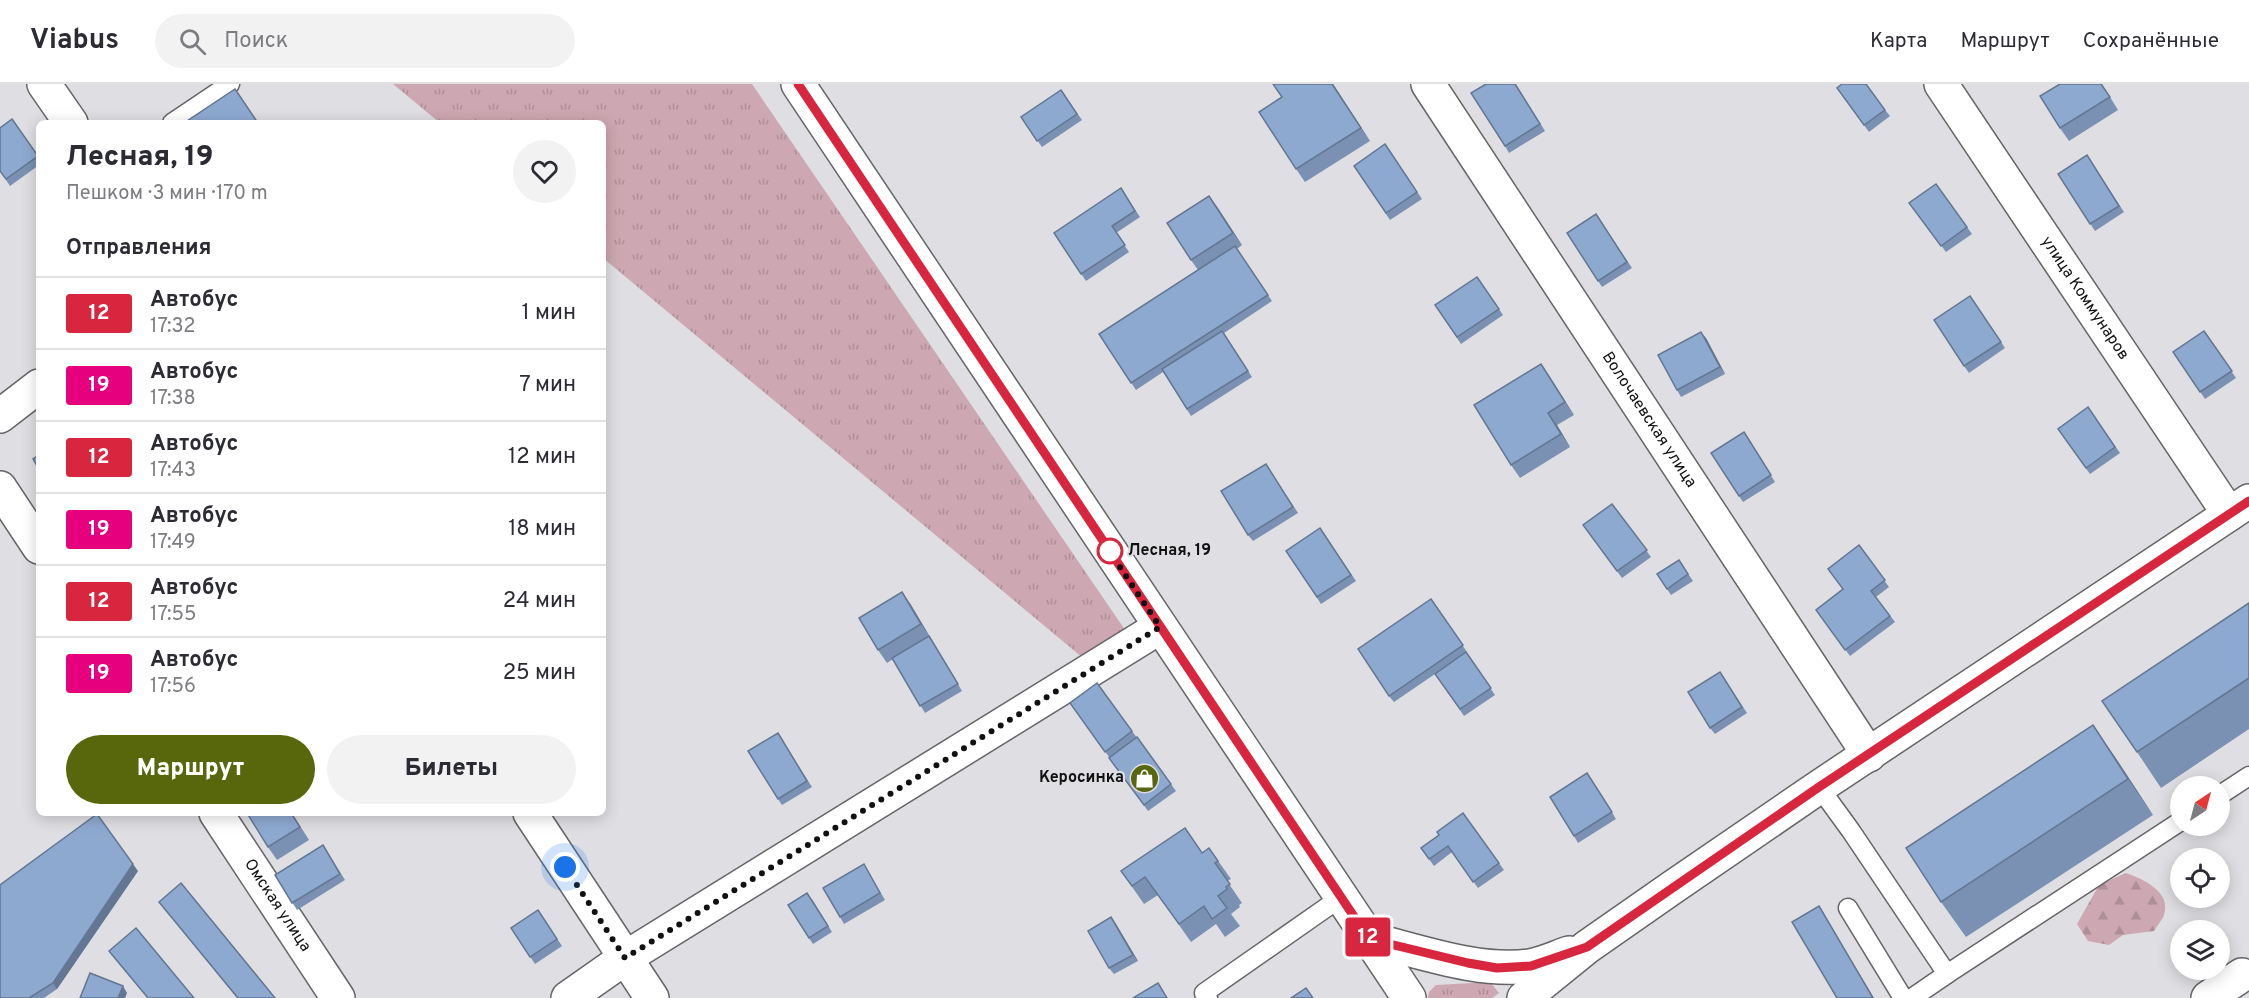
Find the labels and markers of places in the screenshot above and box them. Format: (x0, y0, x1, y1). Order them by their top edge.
marker: Лесная, 19 (1097, 538, 1123, 564)
place label: Лесная, 19 (1128, 541, 1211, 561)
shop icon: Керосинка (1129, 762, 1161, 794)
place label: Керосинка (1039, 768, 1124, 788)

